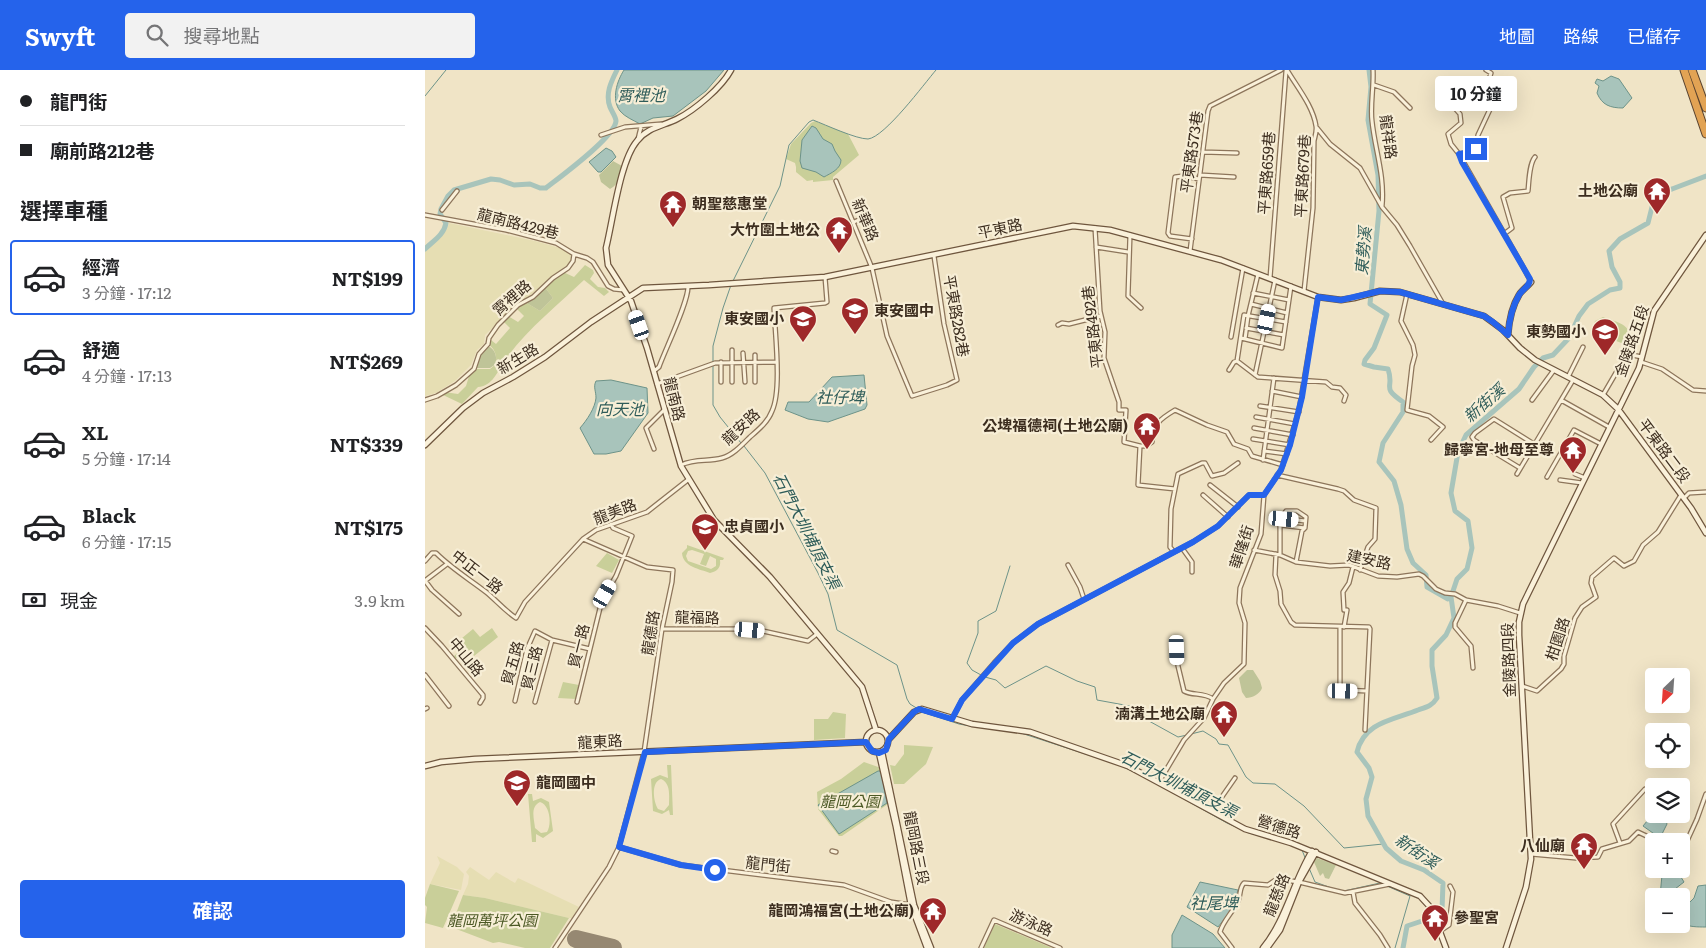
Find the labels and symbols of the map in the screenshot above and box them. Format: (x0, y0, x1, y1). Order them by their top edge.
callout: 10 分鐘 (1435, 77, 1517, 112)
water label: 霄裡池 (617, 82, 667, 106)
street label: 平東路573巷 (1173, 109, 1208, 195)
street label: 龍祥路 (1375, 113, 1404, 161)
street label: 平東路659巷 (1251, 130, 1280, 215)
street label: 平東路679巷 (1288, 134, 1315, 218)
route end (1465, 138, 1487, 160)
temple icon: 土地公廟 (1642, 176, 1672, 215)
place label: 土地公廟 (1578, 178, 1638, 201)
temple icon: 朝聖慈惠堂 (658, 189, 688, 228)
place label: 朝聖慈惠堂 (692, 191, 767, 214)
street label: 新華路 (847, 194, 886, 245)
street label: 龍南路429巷 (475, 201, 562, 244)
street label: 平東路 (975, 212, 1024, 243)
temple icon: 大竹圍土地公 (824, 215, 854, 254)
place label: 大竹圍土地公 (730, 217, 820, 240)
water label: 東勢溪 (1348, 224, 1376, 276)
street label: 霄裡路 (486, 273, 536, 320)
street label: 平東路282巷 (939, 273, 976, 359)
street label: 平東路492巷 (1075, 284, 1108, 370)
school or university icon: 東安國中 (840, 296, 870, 335)
place label: 東安國中 (874, 298, 934, 321)
street label: 金陵路五段 (1607, 301, 1654, 380)
car (1256, 303, 1277, 335)
school or university icon: 東安國小 (788, 304, 818, 343)
place label: 東安國小 (724, 306, 785, 329)
car (627, 308, 650, 342)
school or university icon: 東勢國小 (1590, 317, 1620, 356)
place label: 東勢國小 (1526, 319, 1587, 342)
street label: 新生路 (492, 336, 542, 379)
street label: 龍南路 (659, 374, 692, 423)
water label: 新街溪 (1457, 376, 1511, 427)
water label: 社仔埤 (816, 384, 866, 408)
water label: 向天池 (596, 396, 646, 420)
street label: 龍安路 (716, 402, 764, 450)
temple icon: 公埤福德祠(土地公廟) (1132, 411, 1162, 450)
place label: 公埤福德祠(土地公廟) (982, 413, 1128, 436)
street label: 平東路二段 (1633, 413, 1697, 487)
temple icon: 歸寧宮-地母至尊 (1558, 435, 1588, 474)
place label: 歸寧宮-地母至尊 (1444, 437, 1554, 460)
water label: 石門大圳埔頂支渠 (768, 468, 849, 595)
street label: 龍美路 (589, 492, 640, 529)
car (1268, 510, 1299, 528)
school or university icon: 忠貞國小 (690, 512, 720, 551)
place label: 忠貞國小 (724, 514, 785, 537)
street label: 華隆街 (1223, 522, 1258, 571)
street label: 中正一路 (447, 543, 509, 598)
street label: 建安路 (1345, 543, 1394, 574)
car (591, 577, 618, 611)
street label: 龍福路 (674, 605, 720, 628)
street label: 龍德路 (635, 609, 664, 657)
street label: 柑園路 (1539, 614, 1574, 663)
street label: 貿一路 (561, 621, 594, 670)
car (734, 621, 765, 639)
street label: 金陵路四段 (1495, 622, 1520, 698)
street label: 中山路 (444, 631, 490, 681)
car (1168, 635, 1185, 665)
street label: 貿五路 (494, 638, 529, 687)
street label: 貿三路 (514, 643, 547, 692)
north arrow (1645, 668, 1690, 712)
car (1327, 683, 1358, 699)
temple icon: 湳溝土地公廟 (1209, 699, 1239, 738)
place label: 湳溝土地公廟 (1115, 701, 1205, 724)
street label: 龍東路 (577, 728, 623, 753)
water label: 石門大圳埔頂支渠 (1117, 743, 1244, 824)
school or university icon: 龍岡國中 (502, 768, 532, 807)
place label: 龍岡國中 (536, 770, 596, 793)
park label: 龍岡公園 (820, 789, 882, 812)
street label: 營德路 (1255, 808, 1304, 843)
street label: 龍岡路三段 (899, 809, 936, 887)
water label: 新街溪 (1391, 827, 1446, 875)
temple icon: 八仙廟 (1569, 831, 1599, 870)
place label: 八仙廟 (1520, 833, 1565, 856)
street label: 龍門街 (745, 850, 792, 877)
route start (704, 859, 726, 881)
street label: 龍慈路 (1257, 869, 1295, 920)
water label: 社尾埤 (1190, 890, 1240, 914)
temple icon: 龍岡鴻福宮(土地公廟) (918, 896, 948, 935)
place label: 龍岡鴻福宮(土地公廟) (768, 898, 914, 921)
street label: 游泳路 (1006, 902, 1057, 941)
temple icon: 參聖宮 (1420, 903, 1450, 942)
place label: 參聖宮 (1454, 905, 1499, 928)
park label: 龍岡萬坪公園 (447, 908, 539, 931)

